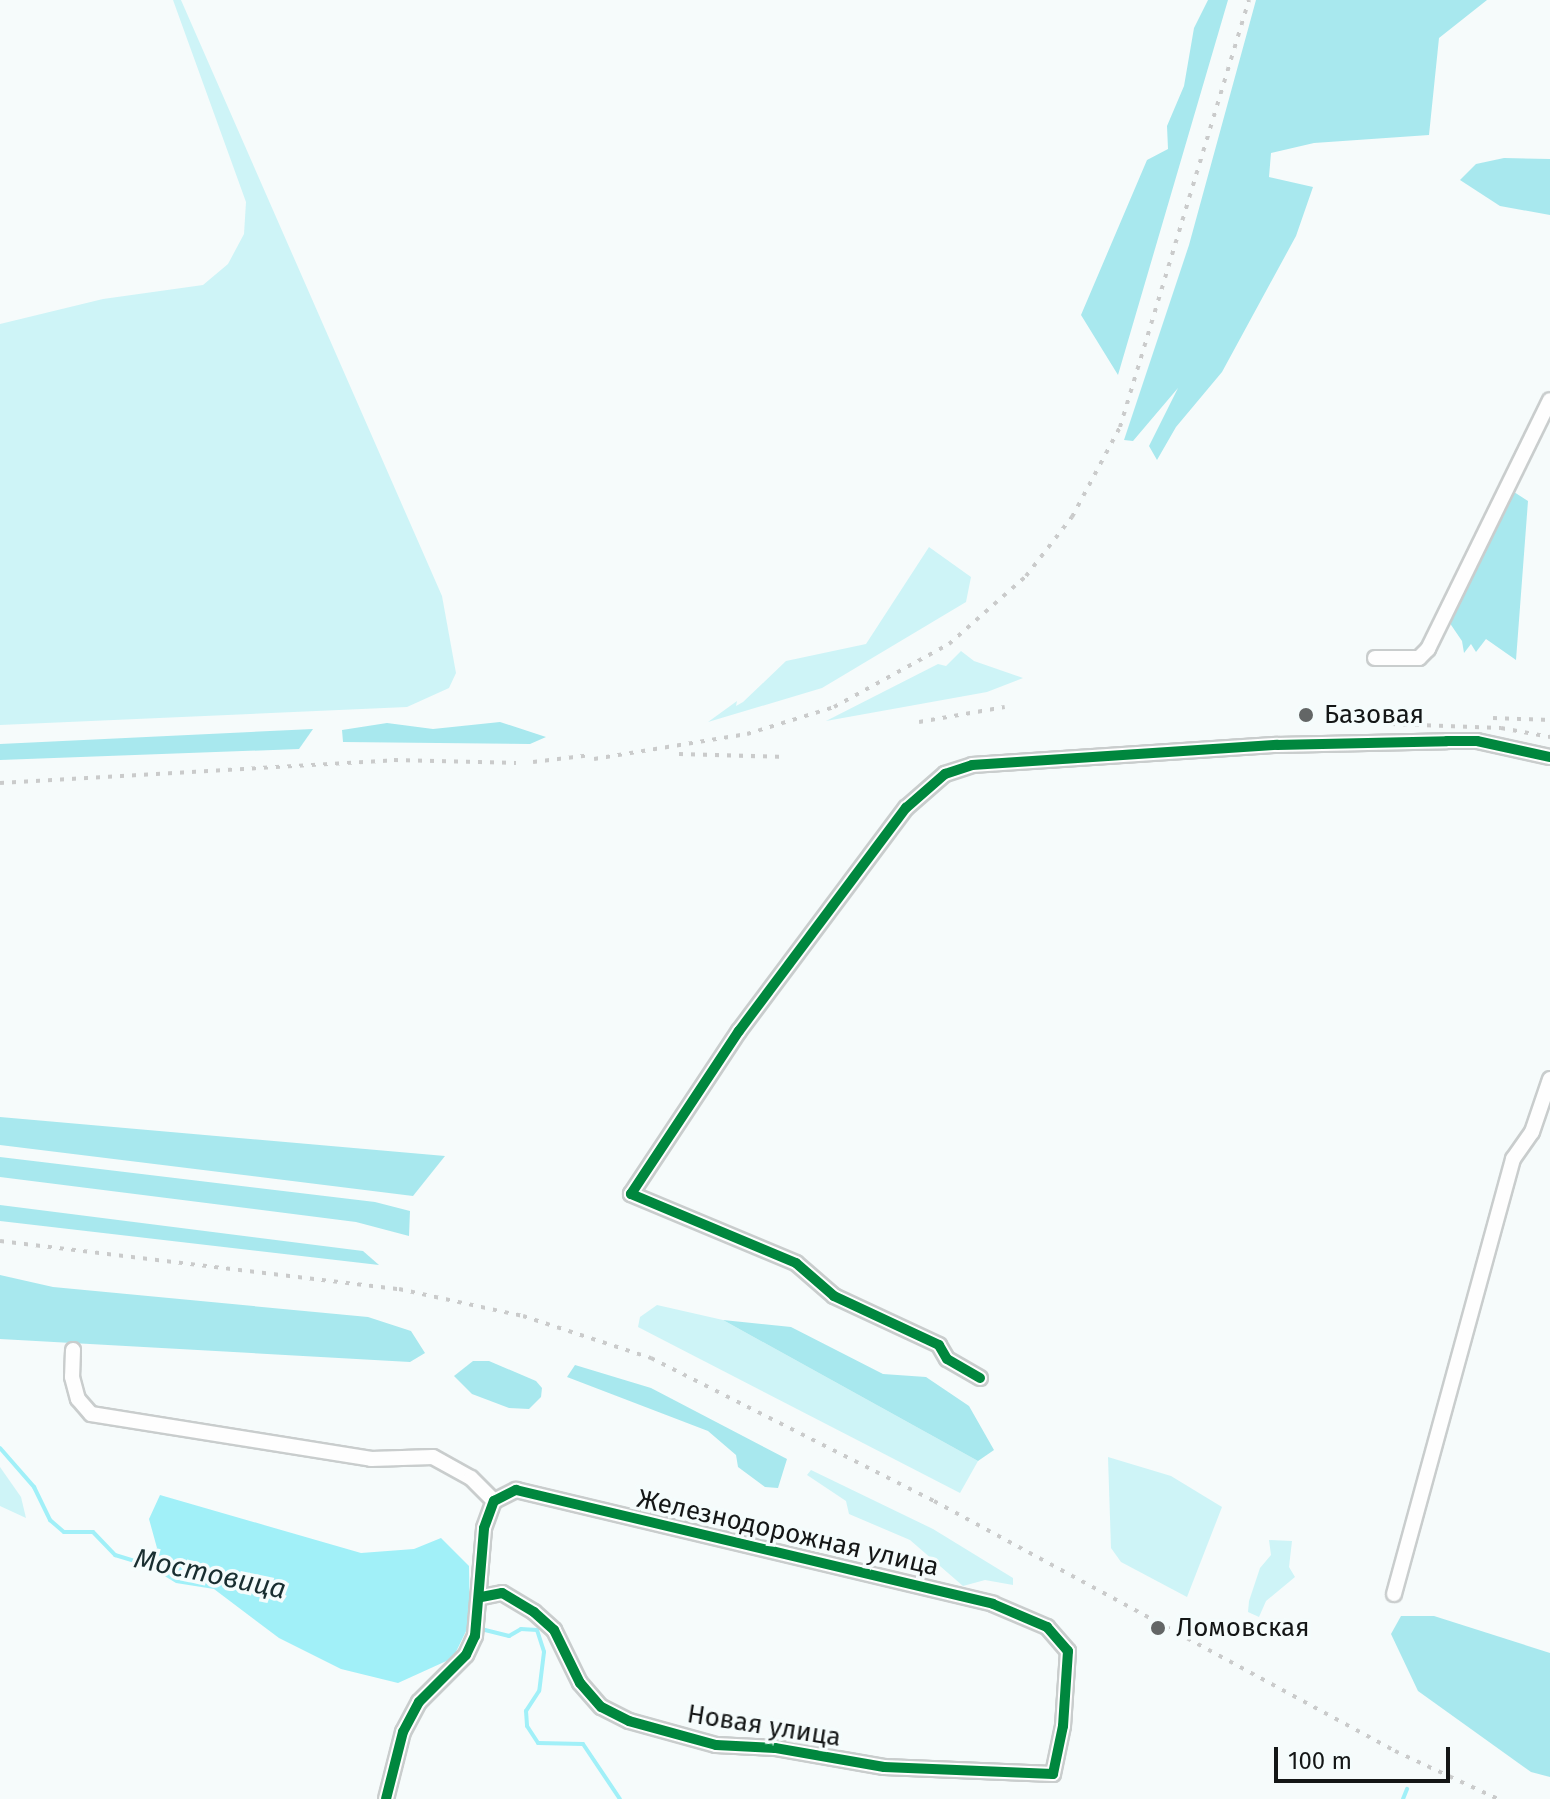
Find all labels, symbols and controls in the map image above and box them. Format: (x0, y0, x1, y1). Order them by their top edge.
place label: Базовая (1324, 699, 1424, 731)
marker: Базовая (1295, 704, 1317, 726)
street label: Железнодорожная улица (634, 1483, 942, 1583)
water label: Мостовица (131, 1542, 289, 1606)
place label: Ломовская (1176, 1612, 1310, 1644)
marker: Ломовская (1147, 1617, 1169, 1639)
street label: Новая улица (685, 1698, 843, 1754)
scale bar (1278, 1731, 1454, 1781)
text: 100 m (1288, 1747, 1352, 1775)

